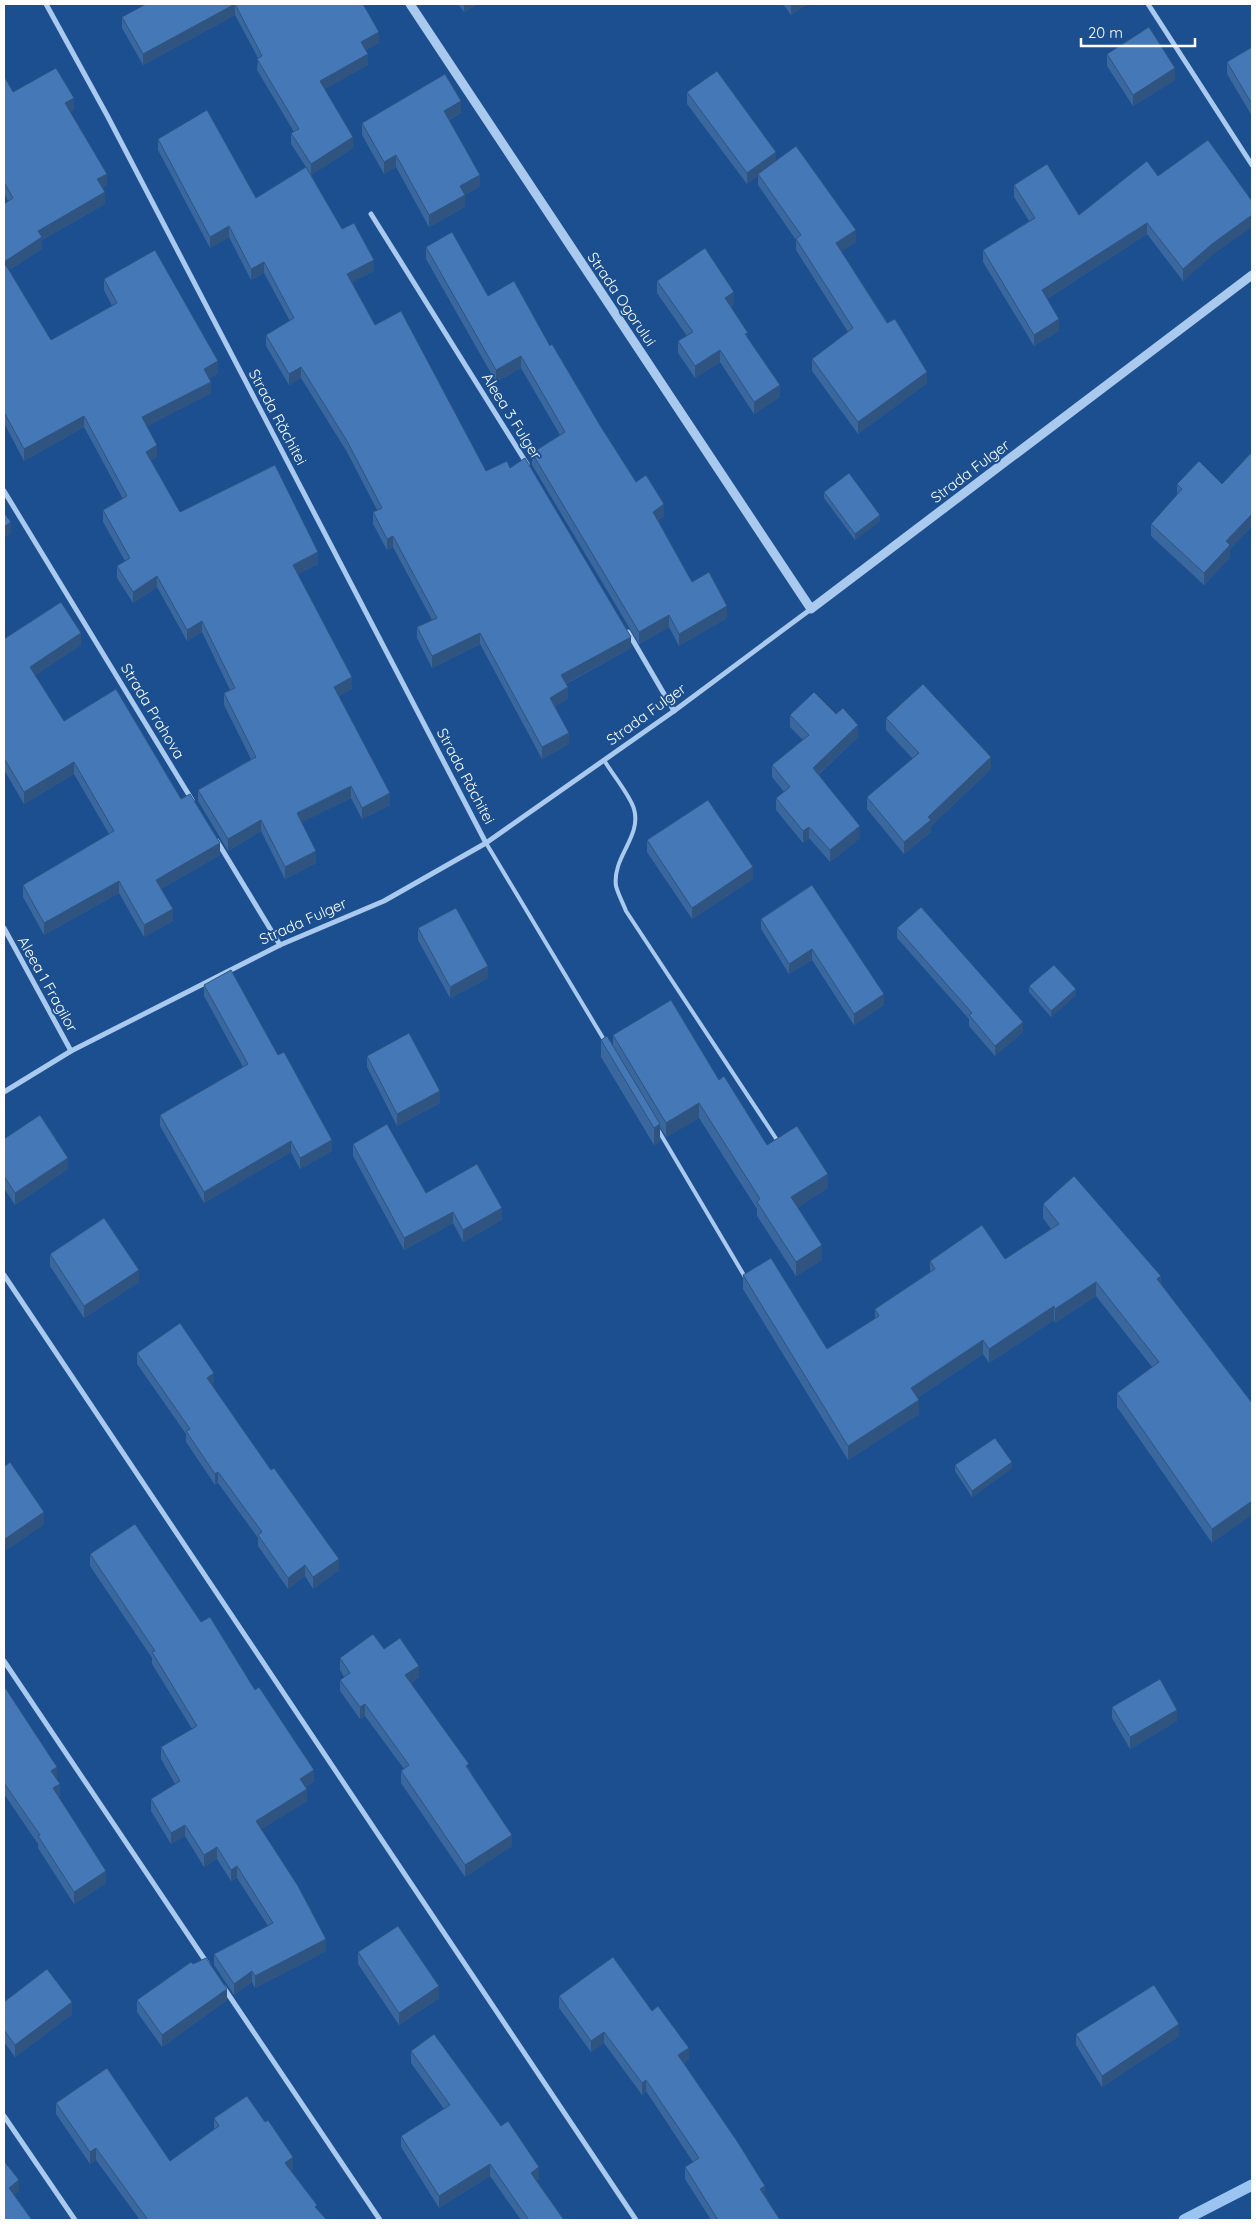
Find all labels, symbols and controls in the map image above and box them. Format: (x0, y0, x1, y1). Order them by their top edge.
scale bar (1081, 15, 1195, 47)
text: 20 m (1088, 23, 1123, 42)
street label: Strada Ogorului (583, 248, 661, 350)
street label: Strada Răchitei (245, 366, 311, 468)
street label: Aleea 3 Fulger (478, 369, 546, 463)
street label: Strada Fulger (927, 435, 1013, 507)
street label: Strada Prahova (117, 660, 189, 762)
street label: Strada Fulger (602, 679, 690, 749)
street label: Strada Răchitei (433, 725, 499, 827)
street label: Strada Fulger (256, 893, 350, 949)
street label: Aleea 1 Fragilor (14, 933, 82, 1035)

